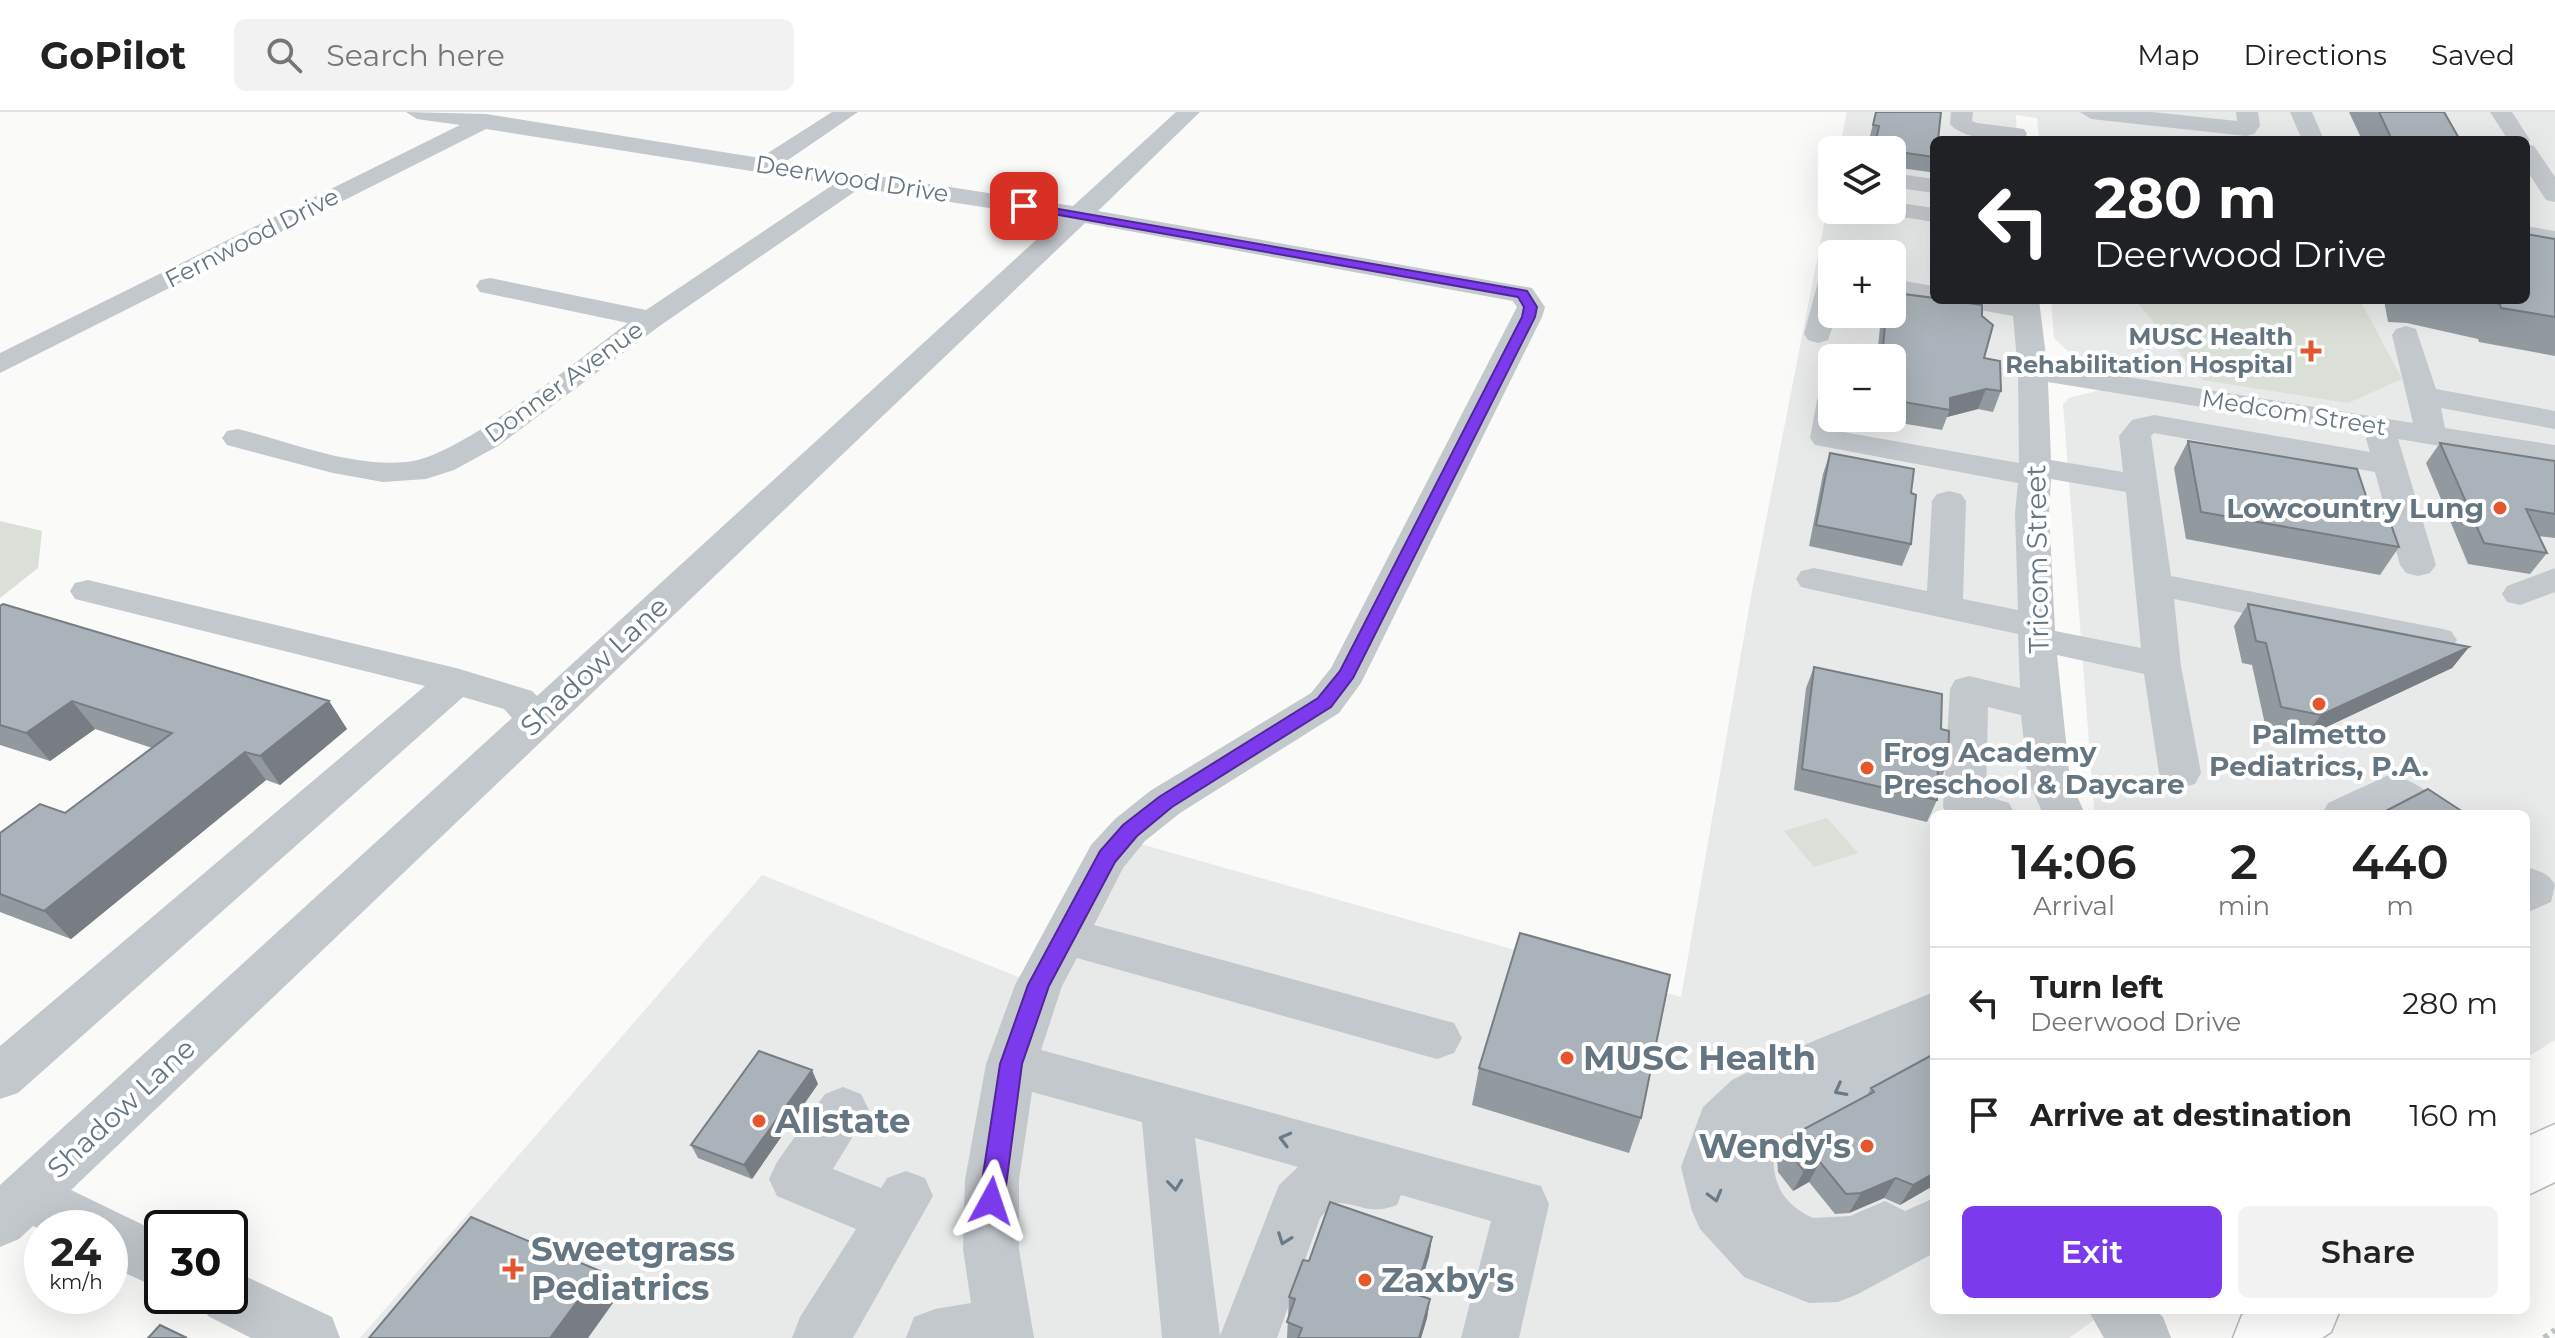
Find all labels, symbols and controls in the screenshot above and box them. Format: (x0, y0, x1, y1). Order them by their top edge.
search box (234, 19, 794, 91)
text: GoPilot (40, 32, 186, 79)
icon: search (262, 33, 306, 77)
text: Search here (326, 37, 505, 74)
text: Map (2137, 38, 2199, 72)
text: Directions (2243, 38, 2387, 72)
text: Saved (2431, 38, 2515, 72)
map controls (1818, 136, 1906, 432)
button: layers (1818, 136, 1906, 224)
street label: Deerwood Drive (753, 149, 951, 208)
text: 280 m (2094, 164, 2277, 232)
icon: left (1962, 168, 2066, 272)
pin (990, 172, 1058, 240)
street label: Fernwood Drive (160, 181, 343, 294)
icon: arrive (1002, 184, 1046, 228)
text: Deerwood Drive (2094, 232, 2387, 276)
button: + (1818, 240, 1906, 328)
street label: Donner Avenue (479, 315, 648, 449)
place label: MUSC Health Rehabilitation Hospital (2005, 322, 2293, 379)
marker: MUSC Health Rehabilitation Hospital (2300, 340, 2322, 362)
button: − (1818, 344, 1906, 432)
street label: Medcom Street (2200, 384, 2389, 441)
street label: Tricom Street (2018, 464, 2056, 654)
place label: Lowcountry Lung (2226, 491, 2484, 525)
marker: Lowcountry Lung (2491, 499, 2509, 517)
street label: Shadow Lane (513, 589, 675, 743)
marker: Palmetto Pediatrics, P.A. (2310, 695, 2328, 713)
place label: Palmetto Pediatrics, P.A. (2209, 717, 2429, 783)
place label: Frog Academy Preschool & Daycare (1883, 735, 2185, 801)
marker: Frog Academy Preschool & Daycare (1858, 759, 1876, 777)
text: 14:06 (2011, 833, 2137, 891)
text: 2 (2230, 833, 2258, 891)
text: 440 (2351, 833, 2449, 891)
text: Arrival (2033, 890, 2115, 922)
text: min (2218, 890, 2270, 922)
text: m (2386, 890, 2414, 922)
text: Turn left (2030, 969, 2163, 1006)
icon: left (1962, 981, 2006, 1025)
text: 280 m (2402, 985, 2498, 1022)
text: Deerwood Drive (2030, 1006, 2241, 1038)
street label: Shadow Lane (40, 1031, 202, 1185)
place label: MUSC Health (1583, 1037, 1816, 1079)
marker: MUSC Health (1558, 1049, 1576, 1067)
one-way arrow (1834, 1081, 1849, 1096)
icon: arrive (1962, 1093, 2006, 1137)
text: Arrive at destination (2030, 1097, 2352, 1134)
text: 160 m (2409, 1097, 2498, 1134)
place label: Allstate (774, 1100, 910, 1142)
marker: Allstate (750, 1112, 768, 1130)
place label: Wendy's (1699, 1125, 1851, 1167)
one-way arrow (1278, 1132, 1292, 1149)
marker: Wendy's (1858, 1137, 1876, 1155)
position arrow (949, 1159, 1033, 1243)
one-way arrow (1166, 1178, 1183, 1191)
one-way arrow (1706, 1188, 1723, 1202)
button: Exit (1962, 1206, 2222, 1298)
button: Share (2238, 1206, 2498, 1298)
speed limit sign: 30 (144, 1210, 248, 1314)
text: 24 (51, 1227, 101, 1276)
place label: Sweetgrass Pediatrics (531, 1228, 735, 1309)
one-way arrow (1277, 1231, 1294, 1245)
marker: Sweetgrass Pediatrics (502, 1258, 524, 1280)
place label: Zaxby's (1381, 1259, 1514, 1301)
text: km/h (49, 1270, 103, 1294)
marker: Zaxby's (1356, 1271, 1374, 1289)

